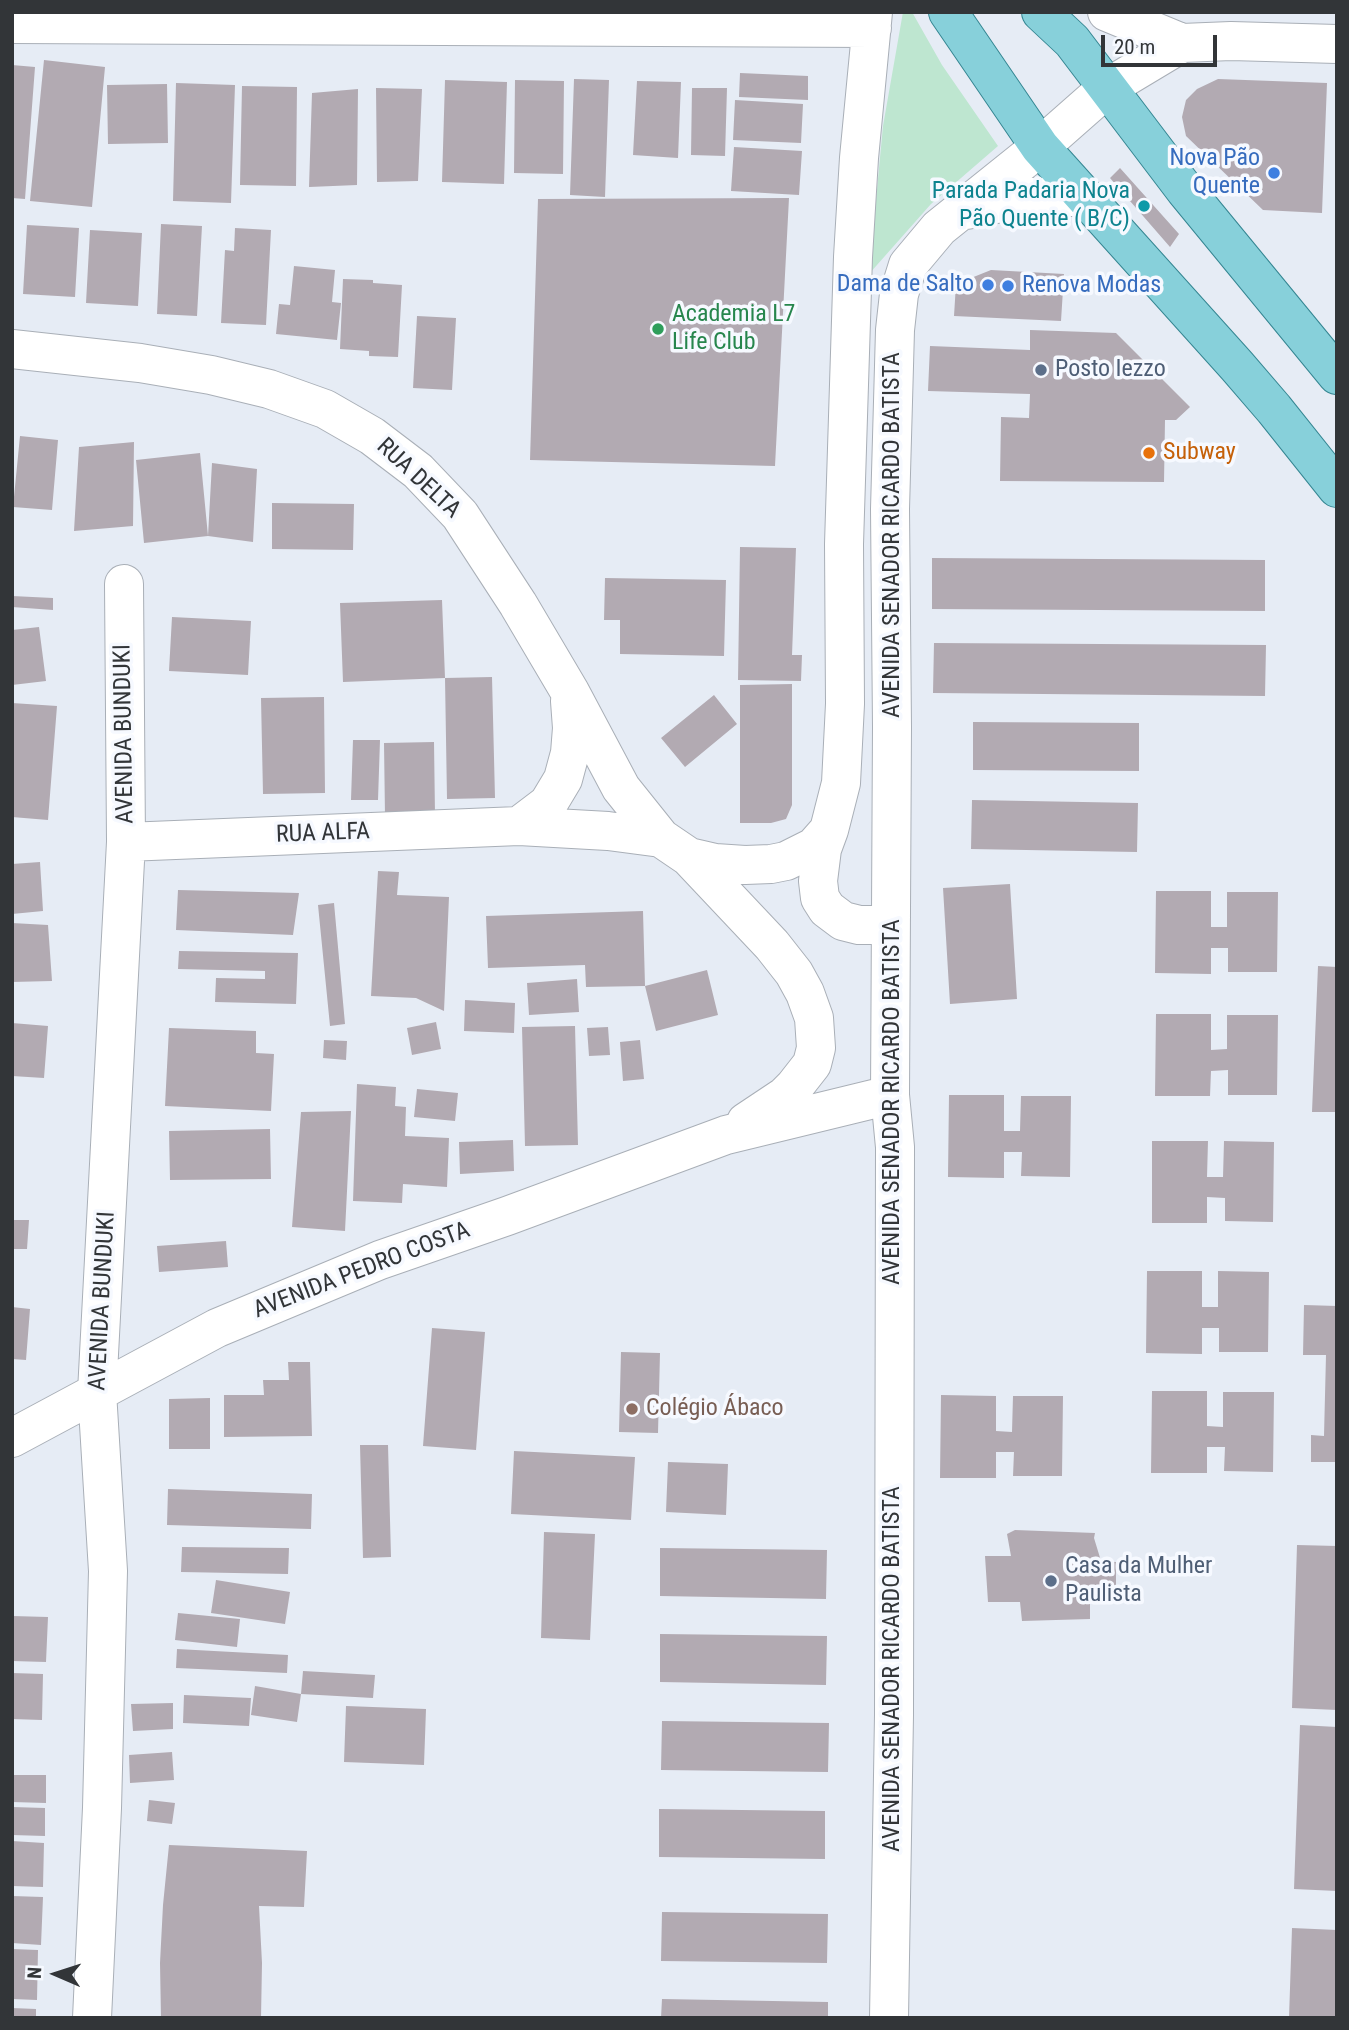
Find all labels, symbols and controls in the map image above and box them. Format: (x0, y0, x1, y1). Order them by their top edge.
scale bar (1104, 21, 1220, 65)
text: 20 m (1114, 35, 1155, 59)
place label: Nova Pão Quente (1169, 145, 1260, 201)
marker: Nova Pão Quente (1266, 165, 1282, 181)
place label: Parada Padaria Nova Pão Quente ( B/C) (932, 178, 1130, 234)
marker: Parada Padaria Nova Pão Quente ( B/C) (1136, 198, 1152, 214)
place label: Dama de Salto (837, 271, 974, 299)
place label: Renova Modas (1022, 272, 1161, 300)
marker: Dama de Salto (980, 277, 996, 293)
marker: Renova Modas (1000, 278, 1016, 294)
place label: Academia L7 Life Club (672, 301, 795, 357)
marker: Academia L7 Life Club (650, 321, 666, 337)
street label: AVENIDA SENADOR RICARDO BATISTA (879, 352, 907, 718)
place label: Posto Iezzo (1055, 356, 1166, 384)
marker: Posto Iezzo (1033, 362, 1049, 378)
street label: RUA DELTA (370, 433, 466, 525)
place label: Subway (1163, 439, 1236, 467)
marker: Subway (1141, 445, 1157, 461)
street label: AVENIDA BUNDUKI (109, 644, 141, 824)
street label: RUA ALFA (276, 818, 370, 850)
street label: AVENIDA SENADOR RICARDO BATISTA (879, 919, 907, 1285)
street label: AVENIDA BUNDUKI (84, 1211, 122, 1391)
street label: AVENIDA PEDRO COSTA (250, 1216, 474, 1326)
place label: Colégio Ábaco (646, 1395, 784, 1423)
marker: Colégio Ábaco (624, 1401, 640, 1417)
street label: AVENIDA SENADOR RICARDO BATISTA (879, 1486, 907, 1852)
place label: Casa da Mulher Paulista (1065, 1553, 1212, 1609)
marker: Casa da Mulher Paulista (1043, 1573, 1059, 1589)
north arrow (21, 1939, 91, 2009)
text: N (23, 1966, 46, 1979)

